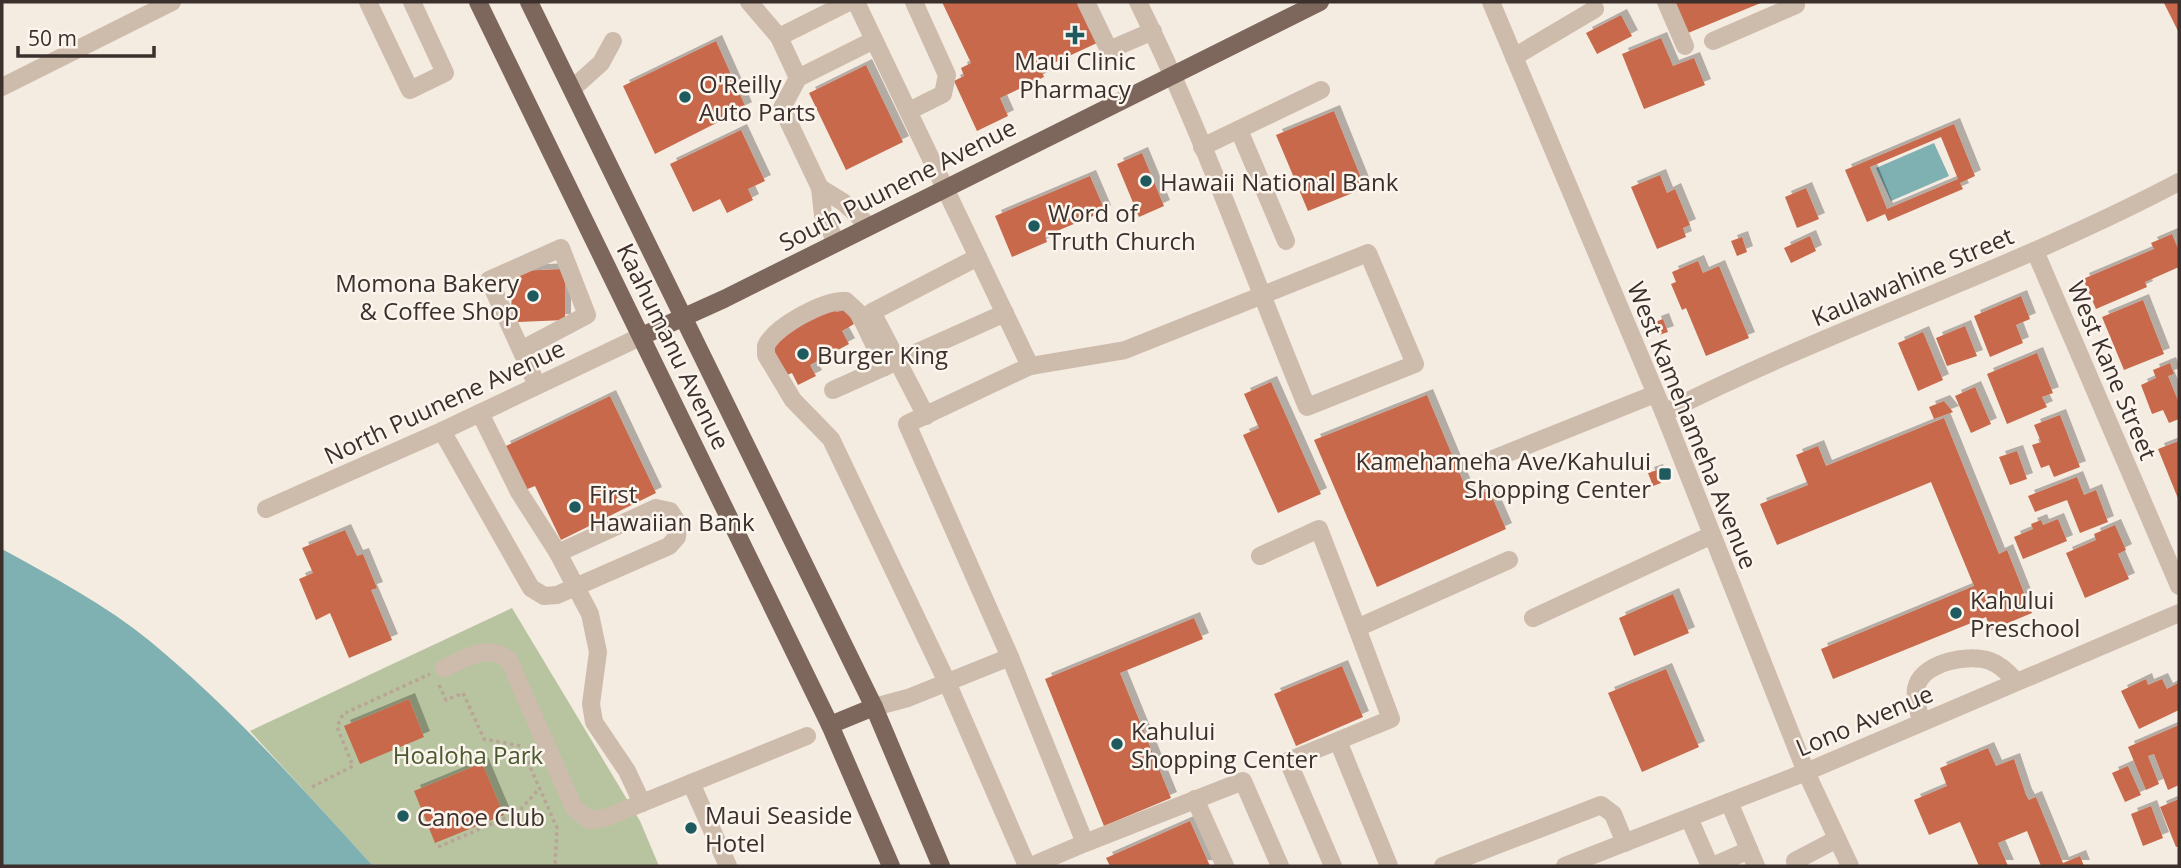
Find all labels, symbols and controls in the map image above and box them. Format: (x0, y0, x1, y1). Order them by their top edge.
scale bar (18, 14, 154, 58)
text: 50 m (28, 24, 77, 52)
marker: Maui Clinic Pharmacy (1067, 27, 1083, 43)
place label: Maui Clinic Pharmacy (1014, 44, 1136, 105)
place label: O'Reilly Auto Parts (699, 67, 816, 128)
marker: O'Reilly Auto Parts (677, 89, 693, 105)
street label: South Puunene Avenue (773, 110, 1021, 258)
place label: Hawaii National Bank (1160, 165, 1399, 198)
marker: Hawaii National Bank (1138, 173, 1154, 189)
place label: Word of Truth Church (1048, 196, 1196, 257)
marker: Word of Truth Church (1026, 218, 1042, 234)
street label: Kaulawahine Street (1806, 219, 2018, 333)
street label: Kaahumanu Avenue (610, 237, 738, 455)
place label: Momona Bakery & Coffee Shop (335, 266, 520, 327)
street label: West Kane Street (2060, 275, 2166, 465)
street label: West Kamehameha Avenue (1620, 276, 1766, 574)
marker: Momona Bakery & Coffee Shop (525, 288, 541, 304)
street label: North Puunene Avenue (318, 331, 570, 471)
place label: Burger King (817, 338, 948, 371)
marker: Burger King (795, 346, 811, 362)
place label: Kamehameha Ave/Kahului Shopping Center (1355, 444, 1651, 505)
marker: Kamehameha Ave/Kahului Shopping Center (1657, 466, 1673, 482)
place label: First Hawaiian Bank (589, 477, 755, 538)
marker: First Hawaiian Bank (567, 499, 583, 515)
place label: Kahului Preschool (1970, 583, 2080, 644)
marker: Kahului Preschool (1948, 605, 1964, 621)
street label: Lono Avenue (1790, 676, 1938, 764)
place label: Kahului Shopping Center (1131, 714, 1318, 775)
marker: Kahului Shopping Center (1109, 736, 1125, 752)
park label: Hoaloha Park (393, 738, 544, 771)
place label: Maui Seaside Hotel (705, 798, 853, 859)
place label: Canoe Club (417, 800, 545, 833)
marker: Canoe Club (395, 808, 411, 824)
marker: Maui Seaside Hotel (683, 820, 699, 836)

